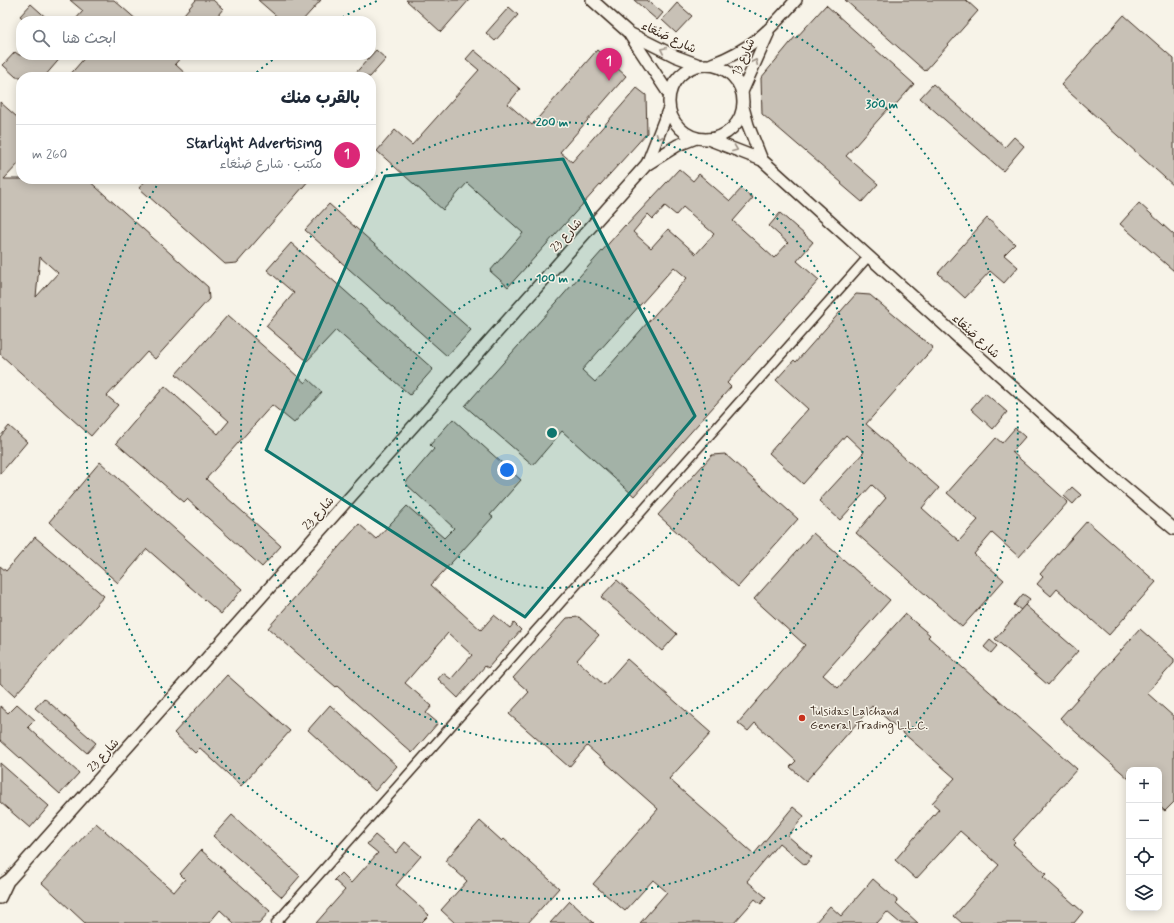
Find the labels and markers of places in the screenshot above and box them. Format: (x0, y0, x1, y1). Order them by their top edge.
pin: 1 (596, 48, 622, 81)
centre of rings (545, 426, 559, 440)
place label: Tulsidas Lalchand General Trading L.L.C. (810, 704, 928, 734)
marker: Tulsidas Lalchand General Trading L.L.C. (797, 713, 807, 723)

